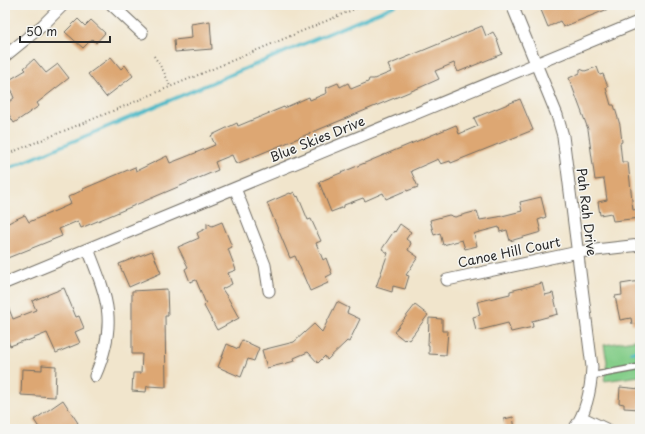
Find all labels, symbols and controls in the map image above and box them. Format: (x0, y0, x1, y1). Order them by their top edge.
scale bar (20, 18, 110, 44)
text: 50 m (26, 22, 57, 40)
street label: Blue Skies Drive (266, 111, 367, 166)
street label: Pah Rah Drive (573, 167, 602, 257)
street label: Canoe Hill Court (456, 231, 562, 272)

